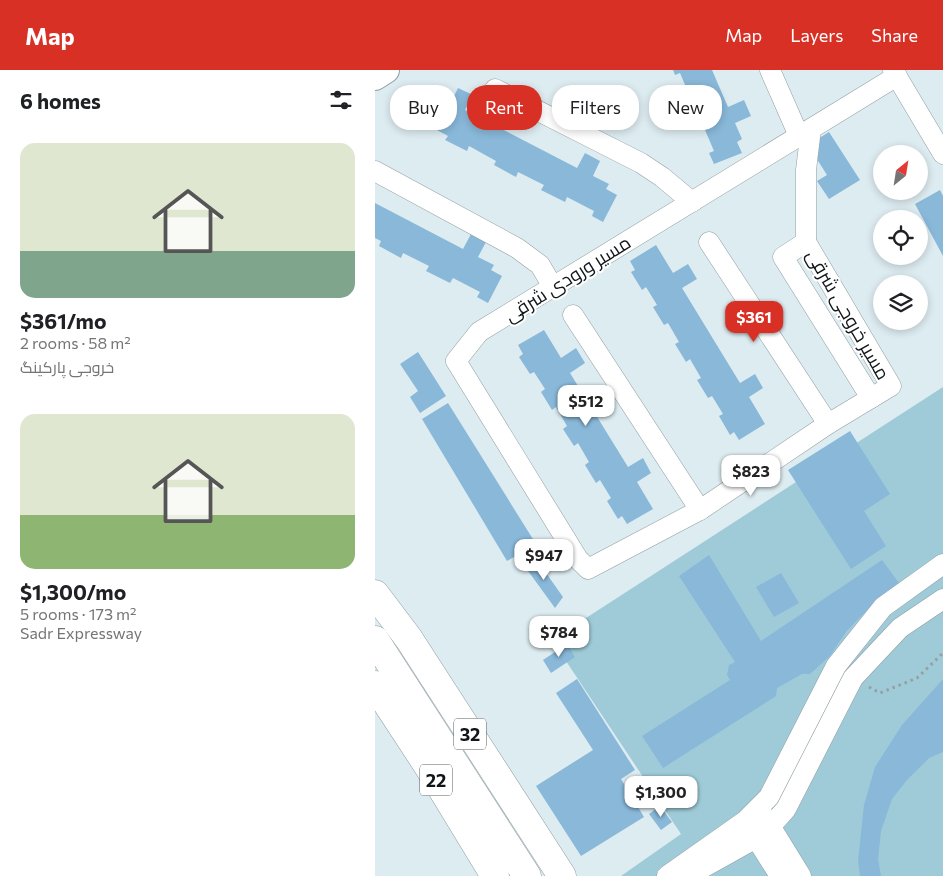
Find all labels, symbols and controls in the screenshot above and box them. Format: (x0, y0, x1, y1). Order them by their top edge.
text: Map (25, 21, 75, 50)
text: Map (725, 24, 762, 46)
text: Layers (790, 24, 843, 46)
text: Share (871, 24, 918, 46)
chip: Buy (390, 85, 457, 130)
chip: Rent (467, 85, 542, 130)
chip: Filters (552, 85, 639, 130)
chip: New (649, 85, 722, 130)
icon: filters (327, 86, 355, 114)
text: 6 homes (20, 88, 101, 113)
north arrow (873, 145, 927, 200)
map controls (873, 145, 928, 330)
icon: home (143, 176, 233, 266)
button: locate (873, 210, 928, 265)
street label: مسیر ورودی شرقی (500, 230, 635, 327)
street label: مسیر خروجی شرقی (802, 245, 896, 384)
button: layers (873, 275, 928, 330)
pin: $361 (724, 300, 784, 343)
text: $361 (736, 307, 772, 326)
text: $361/mo (20, 308, 106, 333)
text: 2 rooms · 58 m² (20, 333, 131, 352)
text: خروجی پارکینگ (20, 357, 114, 376)
pin: $512 (556, 384, 616, 427)
text: $512 (569, 391, 603, 410)
icon: home (143, 446, 233, 536)
pin: $823 (721, 454, 781, 497)
text: $823 (732, 461, 770, 480)
pin: $947 (514, 538, 574, 581)
text: $947 (525, 545, 563, 564)
text: $1,300/mo (20, 579, 126, 604)
text: 5 rooms · 173 m² (20, 604, 137, 623)
pin: $784 (529, 616, 589, 658)
text: $784 (540, 622, 578, 641)
text: Sadr Expressway (20, 623, 142, 642)
road number: 32 (454, 719, 486, 750)
road number: 22 (420, 764, 452, 796)
pin: $1,300 (620, 776, 702, 818)
text: $1,300 (635, 782, 687, 801)

